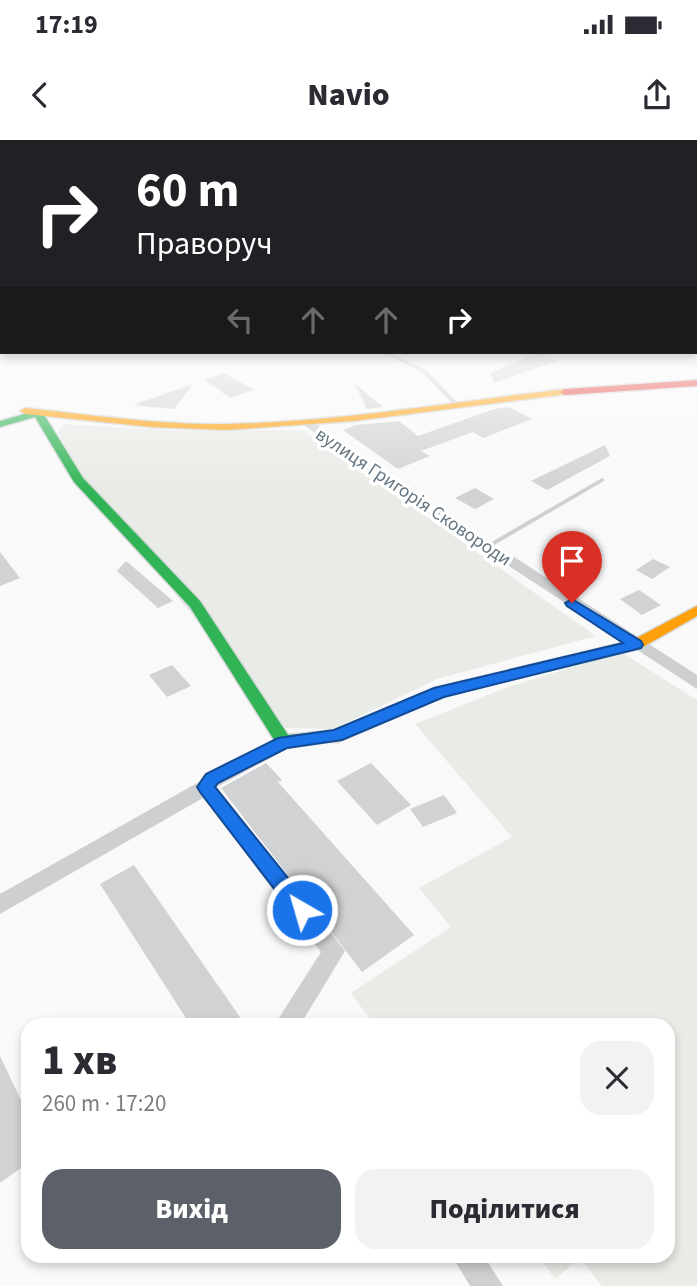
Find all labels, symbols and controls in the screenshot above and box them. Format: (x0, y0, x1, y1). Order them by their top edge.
text: 17:19 (35, 6, 98, 43)
text: Navio (307, 72, 390, 118)
icon: back (21, 76, 59, 114)
icon: share (638, 76, 676, 114)
text: 60 m (136, 156, 240, 226)
icon: right (21, 168, 112, 259)
text: Праворуч (136, 221, 273, 267)
icon: left (221, 301, 259, 339)
icon: ahead (294, 301, 332, 339)
icon: ahead (367, 301, 405, 339)
icon: right (440, 301, 478, 339)
street label: вулиця Григорія Сковороди (310, 421, 516, 573)
pin (542, 531, 602, 603)
icon: arrive (553, 542, 591, 580)
position arrow (265, 873, 339, 947)
text: 1 хв (42, 1031, 117, 1091)
button: close (580, 1041, 654, 1115)
text: 260 m · 17:20 (42, 1087, 166, 1120)
button: Вихід (42, 1169, 341, 1249)
button: Поділитися (355, 1169, 654, 1249)

